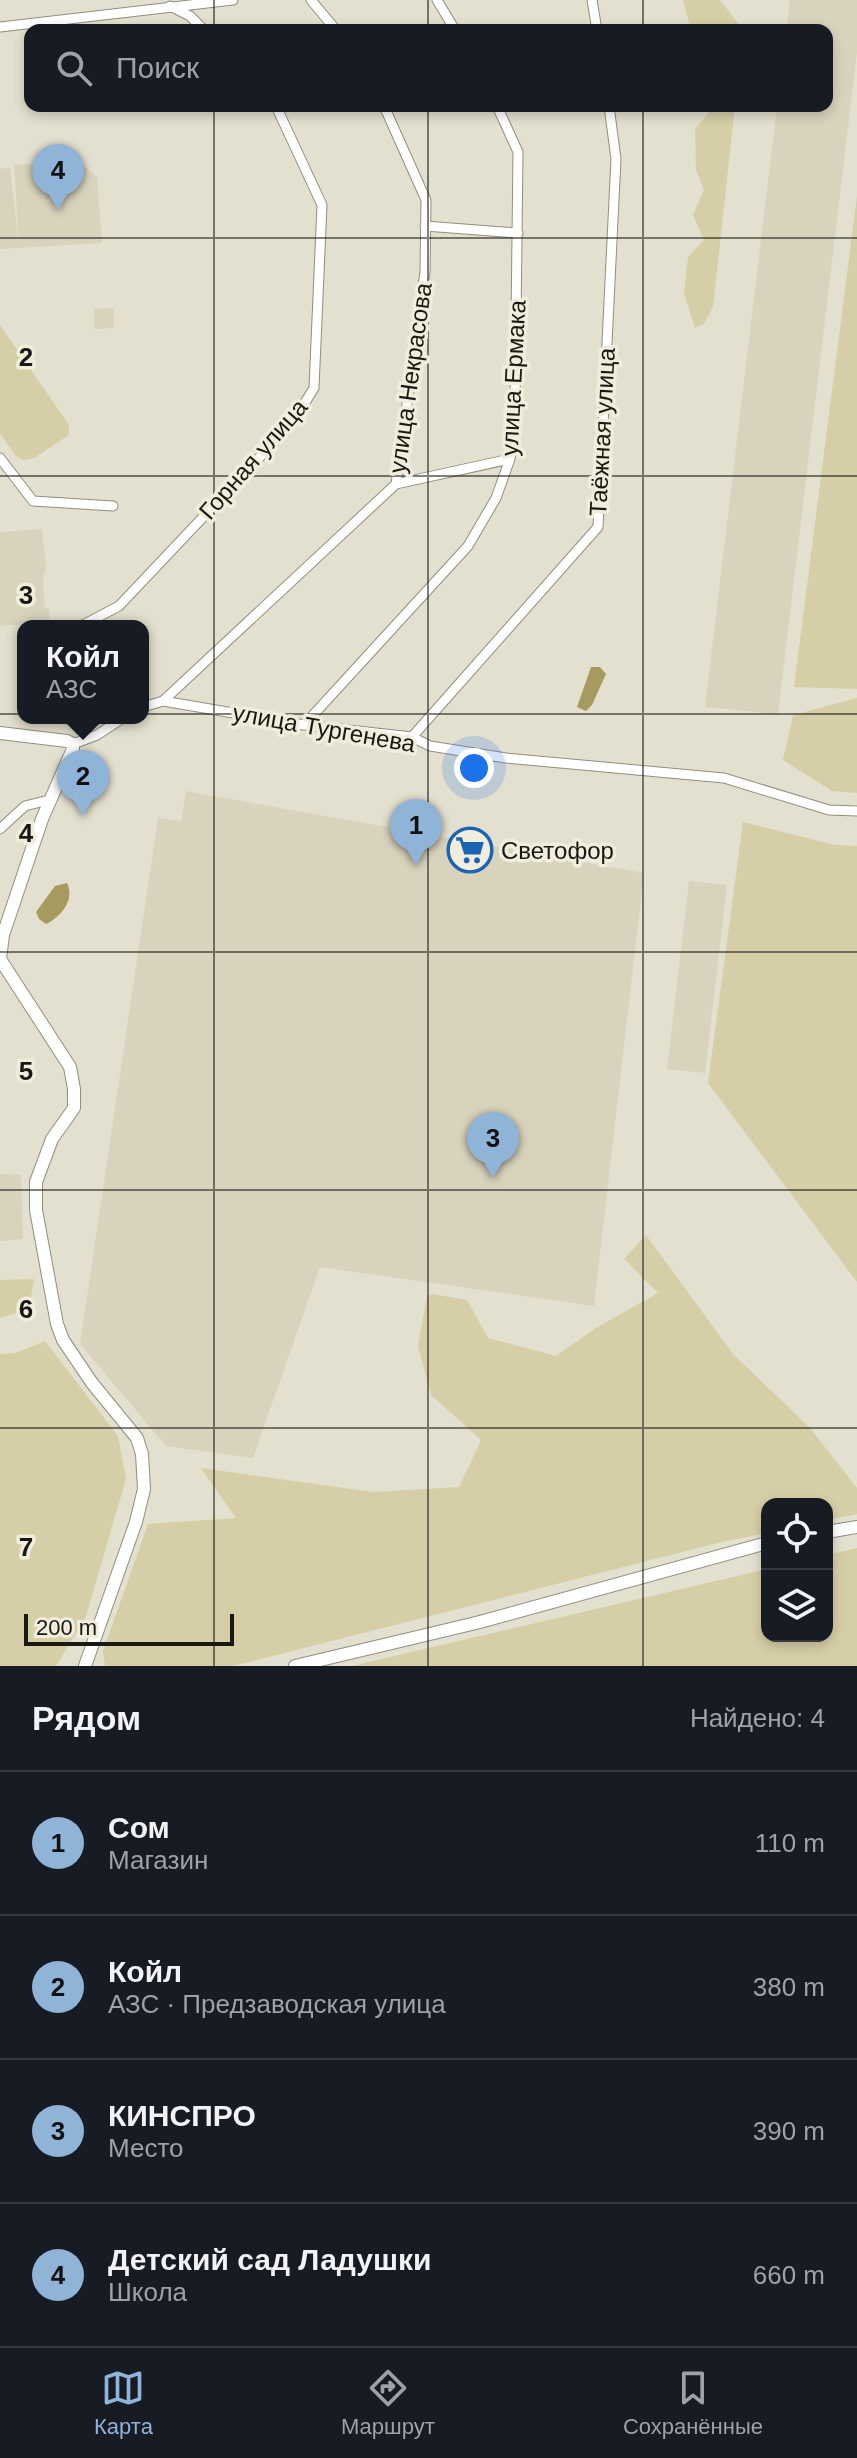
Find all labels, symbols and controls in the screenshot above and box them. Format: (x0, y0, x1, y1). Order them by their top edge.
search box (24, 24, 833, 112)
icon: search (52, 46, 96, 90)
text: Поиск (116, 51, 199, 84)
pin: 4 (32, 144, 84, 210)
street label: улица Некрасова (383, 280, 437, 475)
street label: улица Ермака (495, 299, 531, 457)
text: 2 (19, 342, 33, 372)
street label: Таёжная улица (584, 346, 620, 517)
street label: Горная улица (193, 393, 313, 525)
text: 3 (19, 580, 33, 610)
popup (17, 620, 149, 724)
text: Койл (46, 640, 120, 673)
text: АЗС (46, 674, 97, 704)
street label: улица Тургенева (231, 699, 418, 757)
your location (454, 748, 494, 788)
pin: 2 (57, 750, 109, 816)
pin: 1 (390, 799, 442, 865)
text: 4 (19, 818, 34, 848)
supermarket icon: Светофор (446, 826, 494, 874)
place label: Светофор (501, 837, 614, 864)
text: 5 (19, 1056, 33, 1086)
pin: 3 (467, 1112, 519, 1178)
text: 6 (19, 1294, 33, 1324)
map controls (761, 1498, 833, 1642)
button: locate (761, 1498, 833, 1570)
text: 7 (19, 1532, 33, 1562)
button: layers (761, 1570, 833, 1642)
scale bar (24, 1610, 234, 1646)
text: 200 m (36, 1615, 97, 1640)
text: Рядом (32, 1699, 141, 1737)
text: Найдено: 4 (690, 1703, 825, 1733)
text: Сом (108, 1811, 170, 1844)
text: 1 (51, 1828, 65, 1858)
text: 110 m (755, 1828, 825, 1858)
text: Магазин (108, 1845, 208, 1875)
text: Койл (108, 1955, 182, 1988)
text: 2 (51, 1972, 65, 2002)
text: 380 m (753, 1972, 825, 2002)
text: АЗС · Предзаводская улица (108, 1989, 446, 2019)
text: КИНСПРО (108, 2099, 256, 2132)
text: 3 (51, 2116, 65, 2146)
text: 390 m (753, 2116, 825, 2146)
text: Место (108, 2133, 184, 2163)
text: Детский сад Ладушки (108, 2243, 431, 2276)
text: 4 (51, 2260, 65, 2290)
text: 660 m (753, 2260, 825, 2290)
text: Школа (108, 2277, 187, 2307)
tab: Карта (94, 2366, 153, 2440)
tab: Маршрут (341, 2366, 435, 2440)
tab: Сохранённые (623, 2366, 763, 2440)

